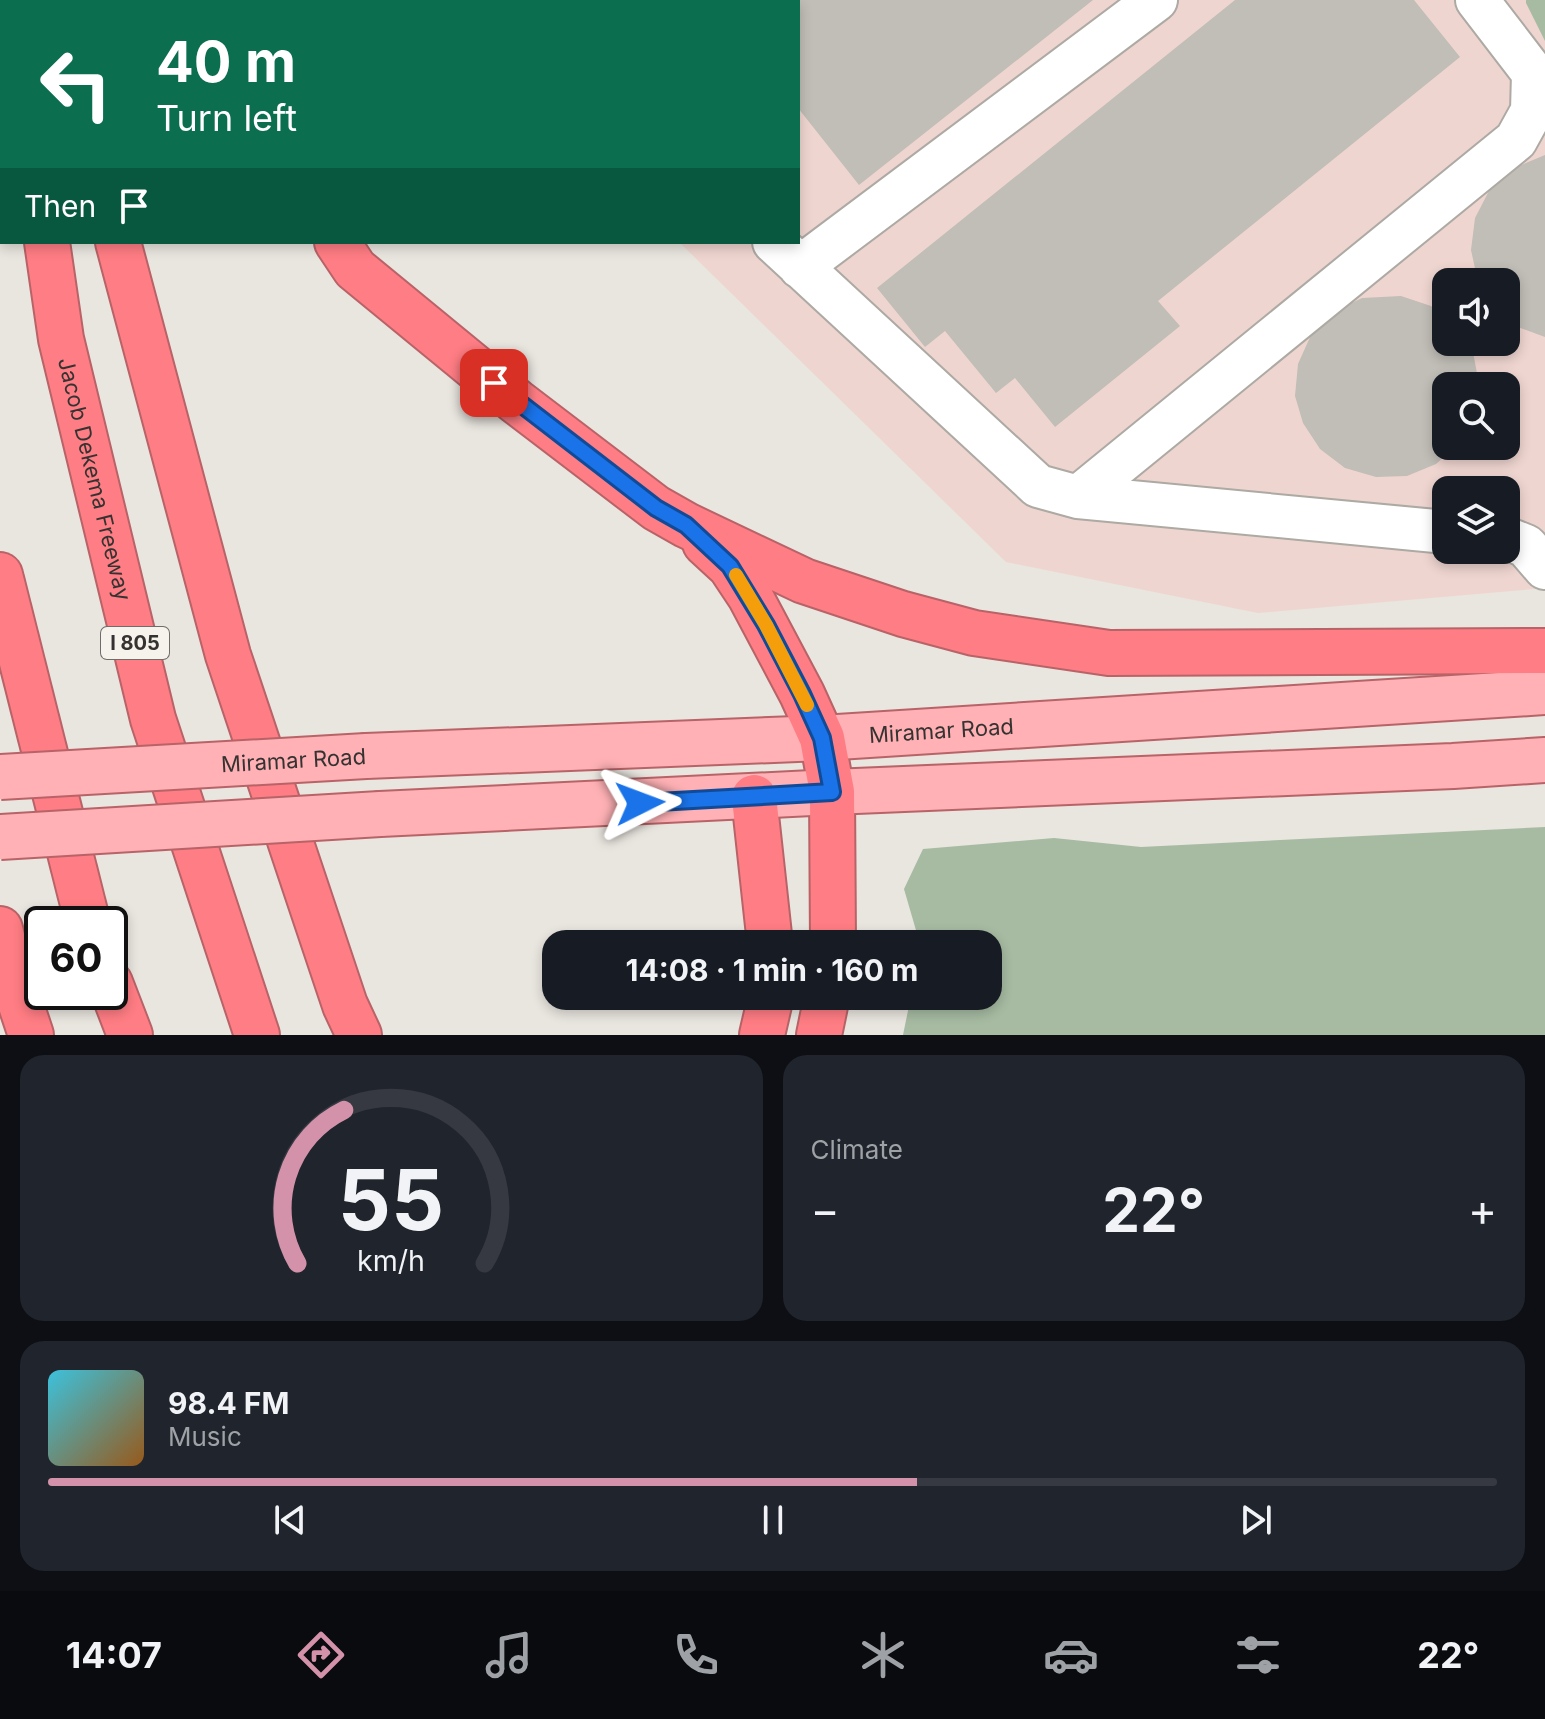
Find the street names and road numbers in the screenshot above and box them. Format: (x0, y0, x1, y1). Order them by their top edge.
street label: Jacob Dekema Freeway (53, 355, 137, 603)
road number: I 805 (101, 627, 169, 659)
street label: Miramar Road (868, 713, 1015, 748)
street label: Miramar Road (220, 743, 367, 777)

